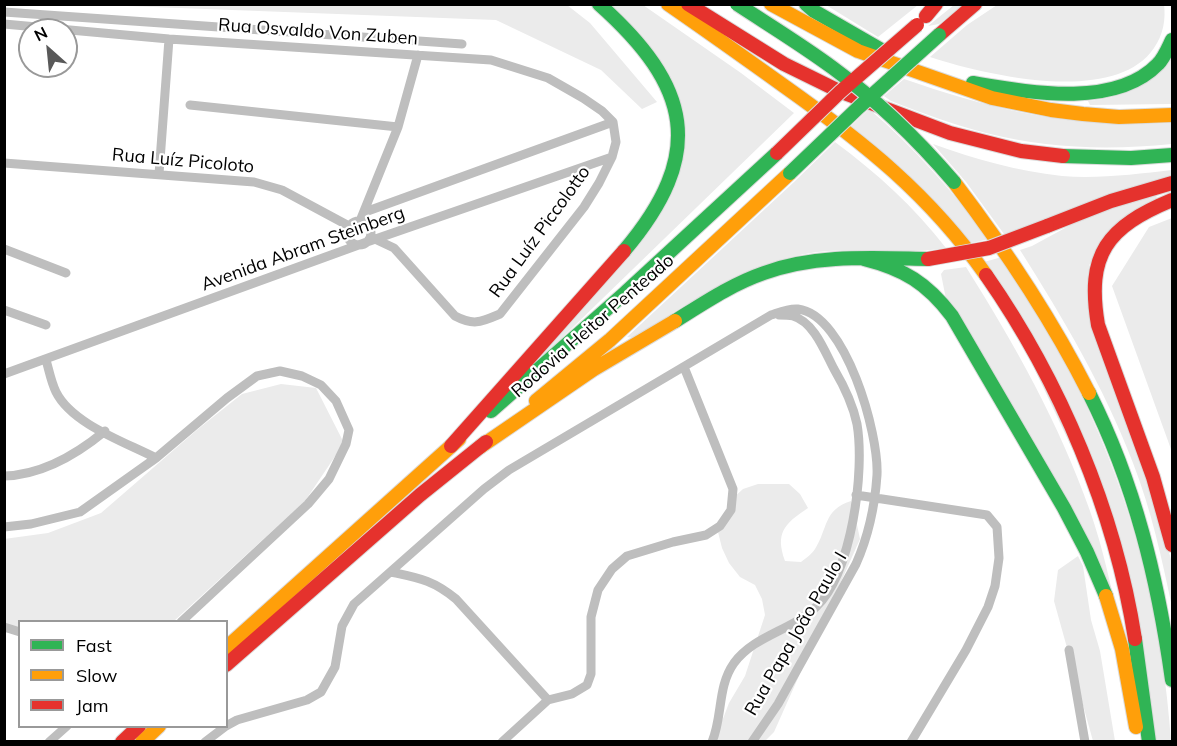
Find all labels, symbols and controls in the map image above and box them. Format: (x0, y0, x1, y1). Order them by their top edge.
street label: Rua Osvaldo Von Zuben (217, 14, 419, 50)
north arrow (18, 18, 78, 78)
text: N (31, 22, 51, 45)
street label: Rua Luíz Picoloto (111, 144, 255, 178)
street label: Rua Luíz Piccolotto (485, 162, 595, 302)
street label: Avenida Abram Steinberg (198, 202, 408, 296)
street label: Rodovia Heitor Penteado (507, 250, 679, 402)
street label: Rua Papa João Paulo I (740, 548, 852, 720)
legend (18, 620, 228, 728)
text: Fast (76, 634, 112, 657)
text: Slow (76, 664, 117, 687)
text: Jam (76, 694, 109, 717)

